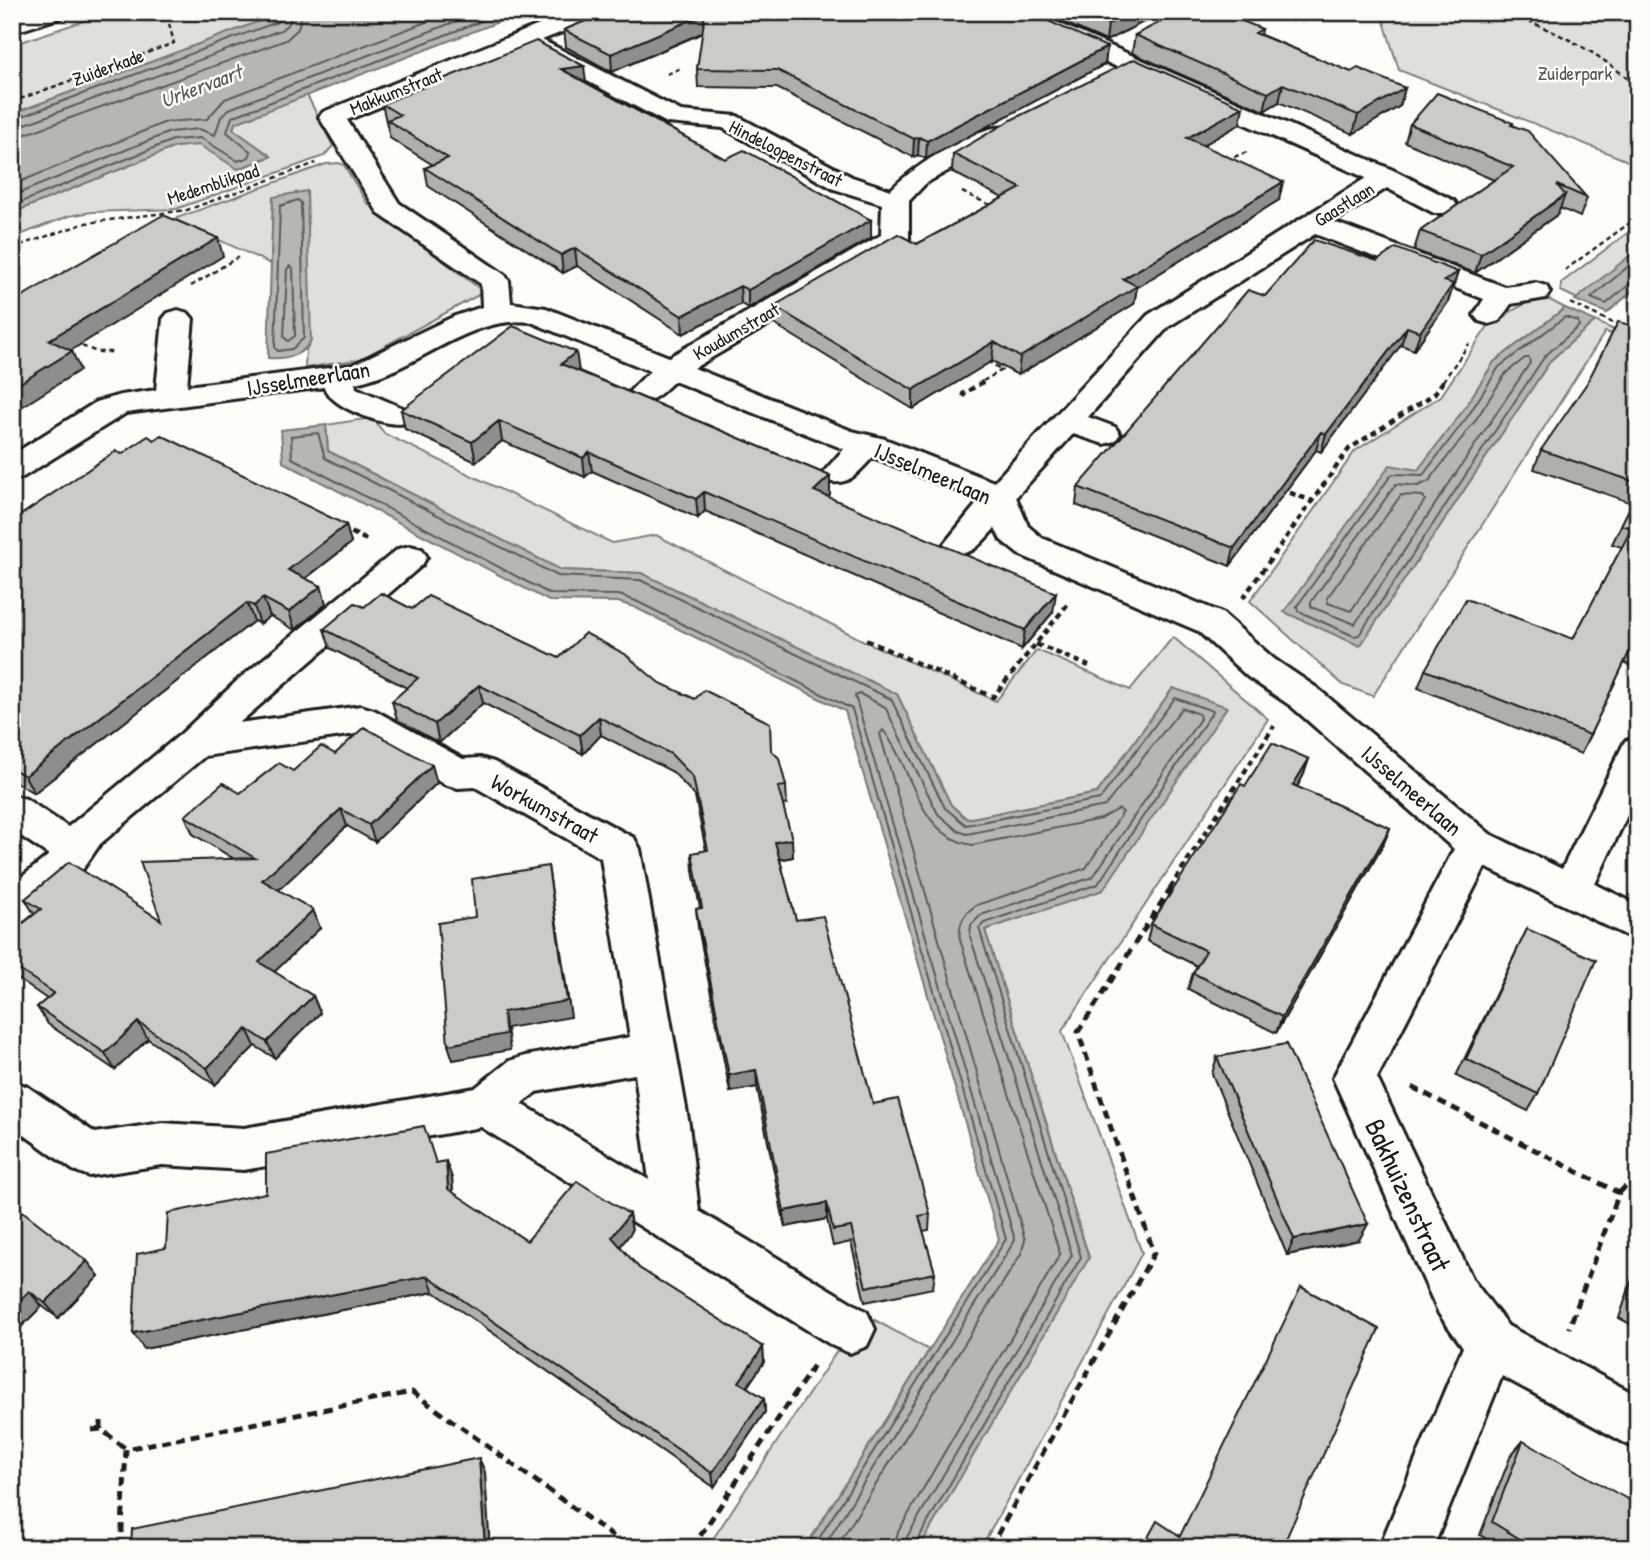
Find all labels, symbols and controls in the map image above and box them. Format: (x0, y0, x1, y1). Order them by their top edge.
street label: Zuiderkade (69, 42, 148, 92)
water label: Urkervaart (156, 56, 248, 115)
street label: Makkumstraat (346, 60, 447, 121)
park label: Zuiderpark (1538, 60, 1612, 86)
street label: Hindeloopenstraat (725, 113, 848, 193)
street label: Medemblikpad (164, 157, 263, 211)
street label: Gaastlaan (1309, 175, 1379, 233)
street label: Koudumstraat (688, 296, 784, 366)
street label: IJsselmeerlaan (244, 353, 372, 403)
street label: IJsselmeerlaan (870, 434, 996, 512)
street label: IJsselmeerlaan (1355, 738, 1469, 842)
street label: Workumstraat (486, 766, 605, 851)
street label: Bakhuizenstraat (1356, 1112, 1460, 1278)

